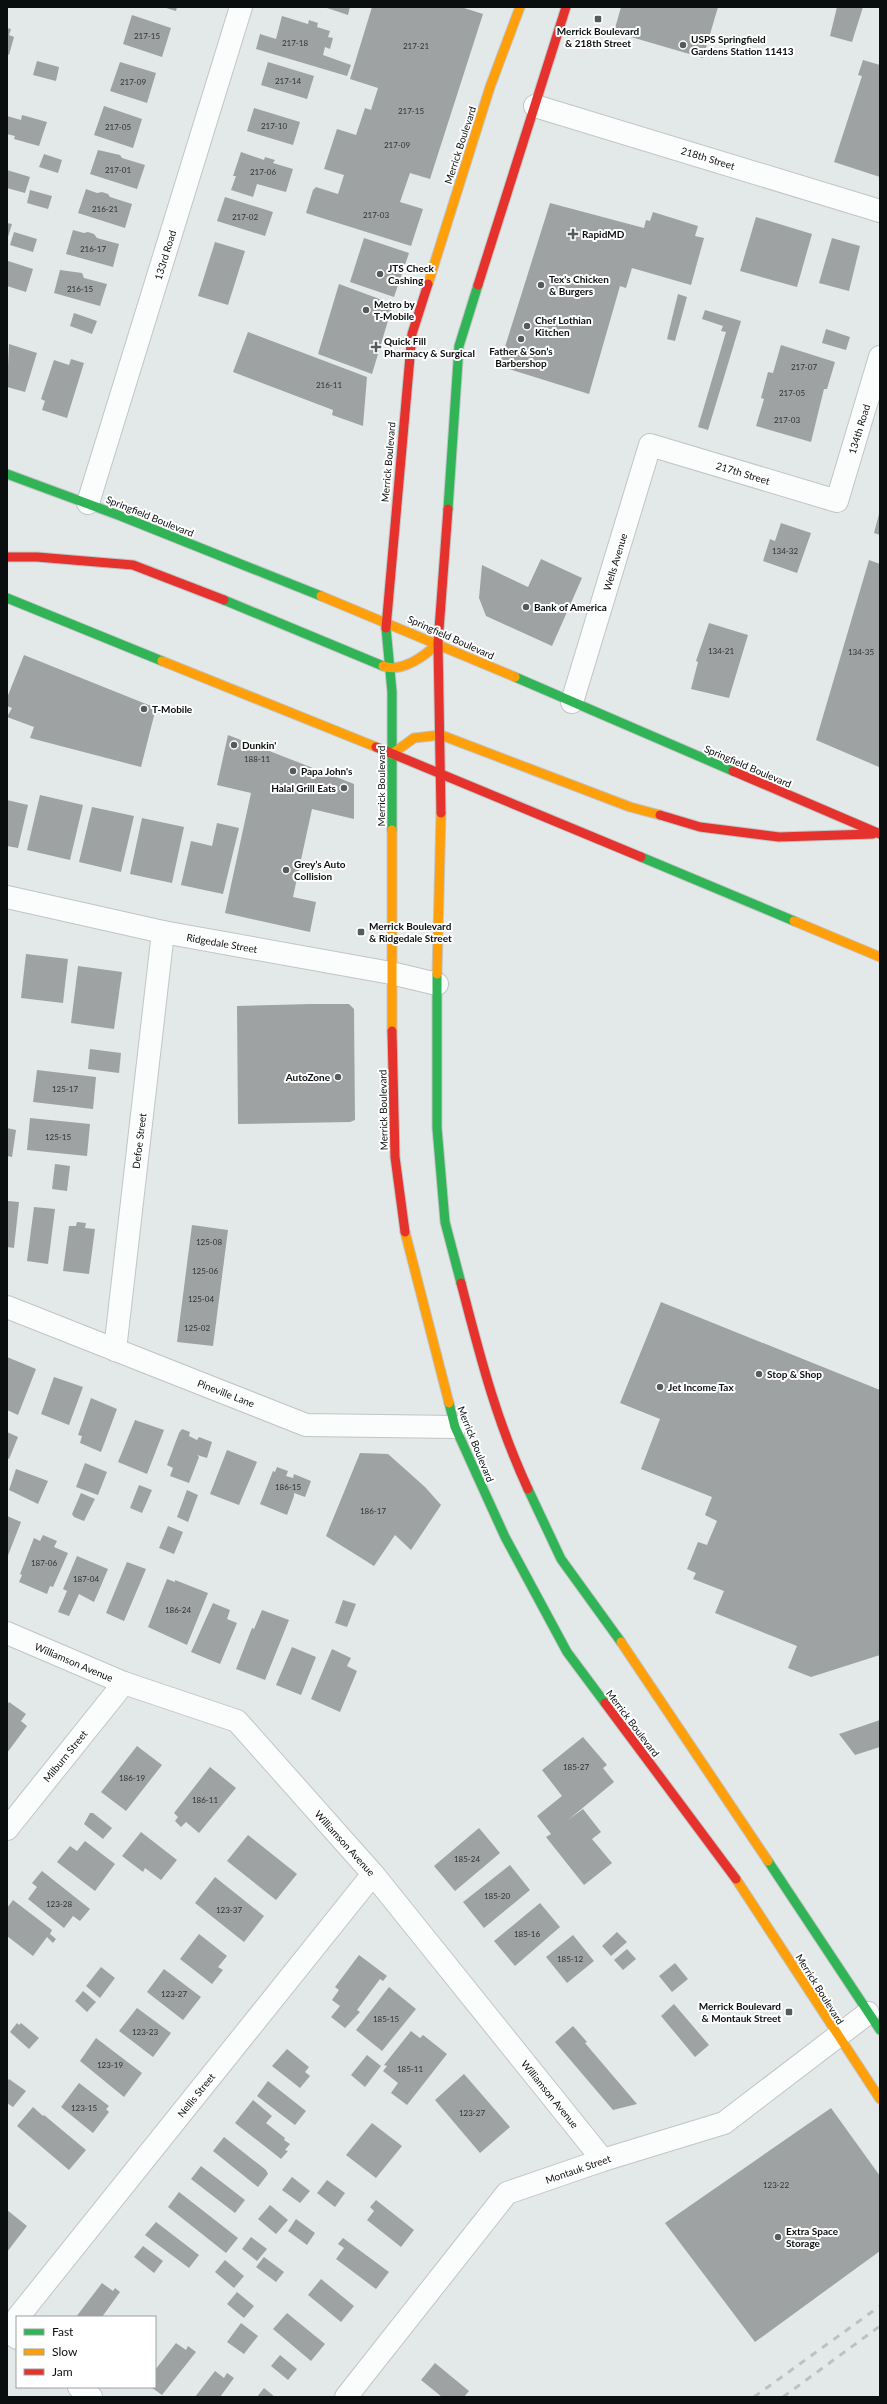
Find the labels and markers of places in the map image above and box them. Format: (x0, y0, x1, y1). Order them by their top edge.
marker: Merrick Boulevard & 218th Street (593, 14, 603, 24)
place label: Merrick Boulevard & 218th Street (557, 25, 639, 49)
place label: USPS Springfield Gardens Station 11413 (691, 33, 794, 57)
marker: USPS Springfield Gardens Station 11413 (678, 40, 688, 50)
marker: RapidMD (567, 228, 579, 240)
place label: RapidMD (582, 228, 625, 240)
place label: JTS Check Cashing (388, 262, 435, 286)
marker: JTS Check Cashing (375, 269, 385, 279)
place label: Tex's Chicken & Burgers (549, 273, 609, 297)
marker: Tex's Chicken & Burgers (536, 280, 546, 290)
place label: Metro by T-Mobile (374, 298, 416, 322)
marker: Metro by T-Mobile (361, 305, 371, 315)
place label: Chef Lothian Kitchen (535, 314, 592, 338)
marker: Chef Lothian Kitchen (522, 321, 532, 331)
marker: Father & Son’s Barbershop (516, 334, 526, 344)
place label: Quick Fill Pharmacy & Surgical (384, 335, 475, 359)
marker: Quick Fill Pharmacy & Surgical (371, 342, 381, 352)
place label: Father & Son’s Barbershop (489, 345, 553, 369)
place label: Bank of America (534, 601, 607, 613)
marker: Bank of America (521, 602, 531, 612)
place label: T-Mobile (152, 703, 193, 715)
marker: T-Mobile (139, 704, 149, 714)
place label: Dunkin' (242, 739, 276, 751)
marker: Dunkin' (229, 740, 239, 750)
place label: Papa John's (301, 765, 353, 777)
marker: Papa John's (288, 766, 298, 776)
place label: Halal Grill Eats (271, 782, 337, 794)
marker: Halal Grill Eats (339, 783, 349, 793)
place label: Grey’s Auto Collision (294, 858, 346, 882)
marker: Grey’s Auto Collision (281, 865, 291, 875)
place label: Merrick Boulevard & Ridgedale Street (369, 920, 452, 944)
marker: Merrick Boulevard & Ridgedale Street (356, 927, 366, 937)
place label: AutoZone (285, 1071, 331, 1083)
marker: AutoZone (333, 1072, 343, 1082)
place label: Stop & Shop (767, 1368, 822, 1380)
marker: Stop & Shop (754, 1369, 764, 1379)
place label: Jet Income Tax (668, 1381, 734, 1393)
marker: Jet Income Tax (655, 1382, 665, 1392)
place label: Merrick Boulevard & Montauk Street (699, 2000, 781, 2024)
marker: Merrick Boulevard & Montauk Street (784, 2007, 794, 2017)
place label: Extra Space Storage (786, 2225, 839, 2249)
marker: Extra Space Storage (773, 2232, 783, 2242)

